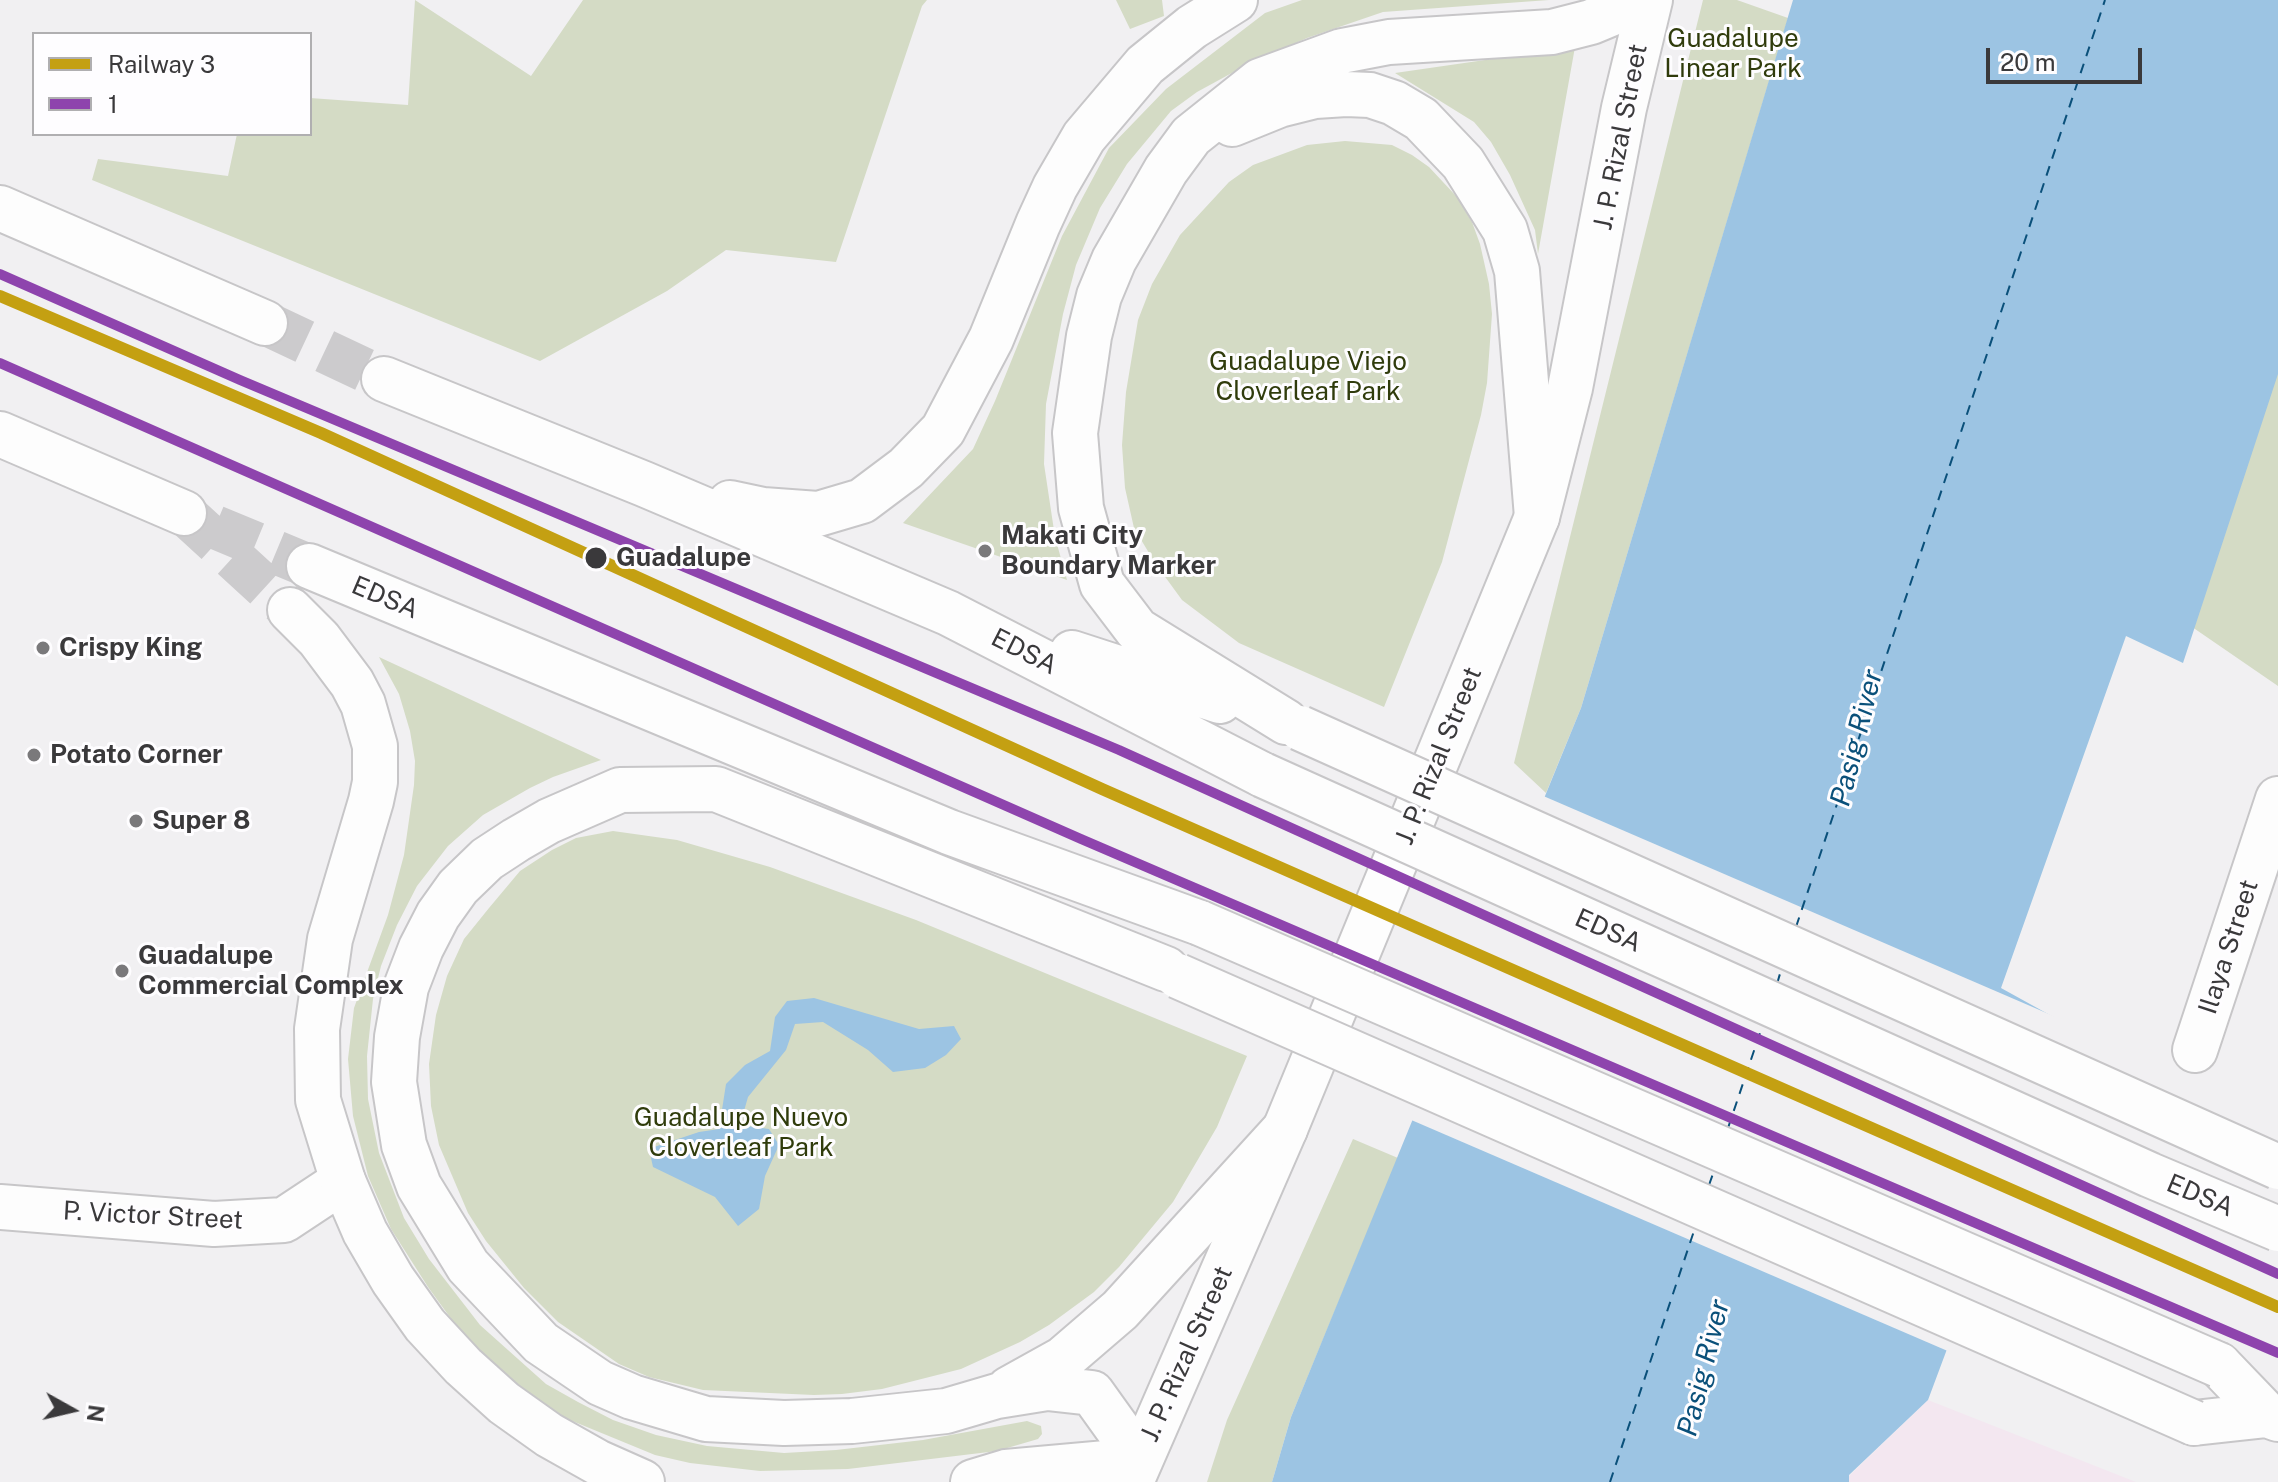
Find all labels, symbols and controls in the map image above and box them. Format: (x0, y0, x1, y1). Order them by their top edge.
park label: Guadalupe Linear Park (1664, 23, 1802, 84)
legend (32, 32, 312, 136)
scale bar (1990, 32, 2146, 82)
street label: J. P. Rizal Street (1588, 41, 1654, 233)
text: 20 m (2000, 48, 2056, 76)
text: Railway 3 (108, 50, 215, 78)
text: 1 (108, 90, 118, 118)
park label: Guadalupe Viejo Cloverleaf Park (1209, 346, 1407, 408)
place label: Makati City Boundary Marker (1001, 520, 1216, 582)
place label: Guadalupe (616, 542, 751, 574)
marker: Makati City Boundary Marker (976, 542, 994, 560)
marker: Guadalupe (583, 545, 609, 571)
street label: EDSA (347, 570, 423, 626)
street label: EDSA (986, 622, 1062, 682)
place label: Crispy King (59, 632, 202, 664)
marker: Crispy King (34, 639, 52, 657)
street label: J. P. Rizal Street (1389, 663, 1489, 849)
water label: Pasig River (1824, 666, 1890, 810)
place label: Potato Corner (50, 739, 223, 771)
marker: Potato Corner (25, 746, 43, 764)
place label: Super 8 (152, 805, 250, 837)
marker: Super 8 (127, 812, 145, 830)
street label: Ilaya Street (2193, 876, 2265, 1018)
street label: EDSA (1570, 903, 1646, 959)
place label: Guadalupe Commercial Complex (138, 940, 404, 1002)
marker: Guadalupe Commercial Complex (113, 962, 131, 980)
park label: Guadalupe Nuevo Cloverleaf Park (634, 1102, 848, 1164)
street label: EDSA (2162, 1168, 2238, 1224)
street label: P. Victor Street (62, 1196, 244, 1236)
street label: J. P. Rizal Street (1134, 1261, 1240, 1447)
water label: Pasig River (1671, 1296, 1737, 1440)
north arrow (32, 1370, 112, 1450)
text: N (82, 1403, 110, 1424)

